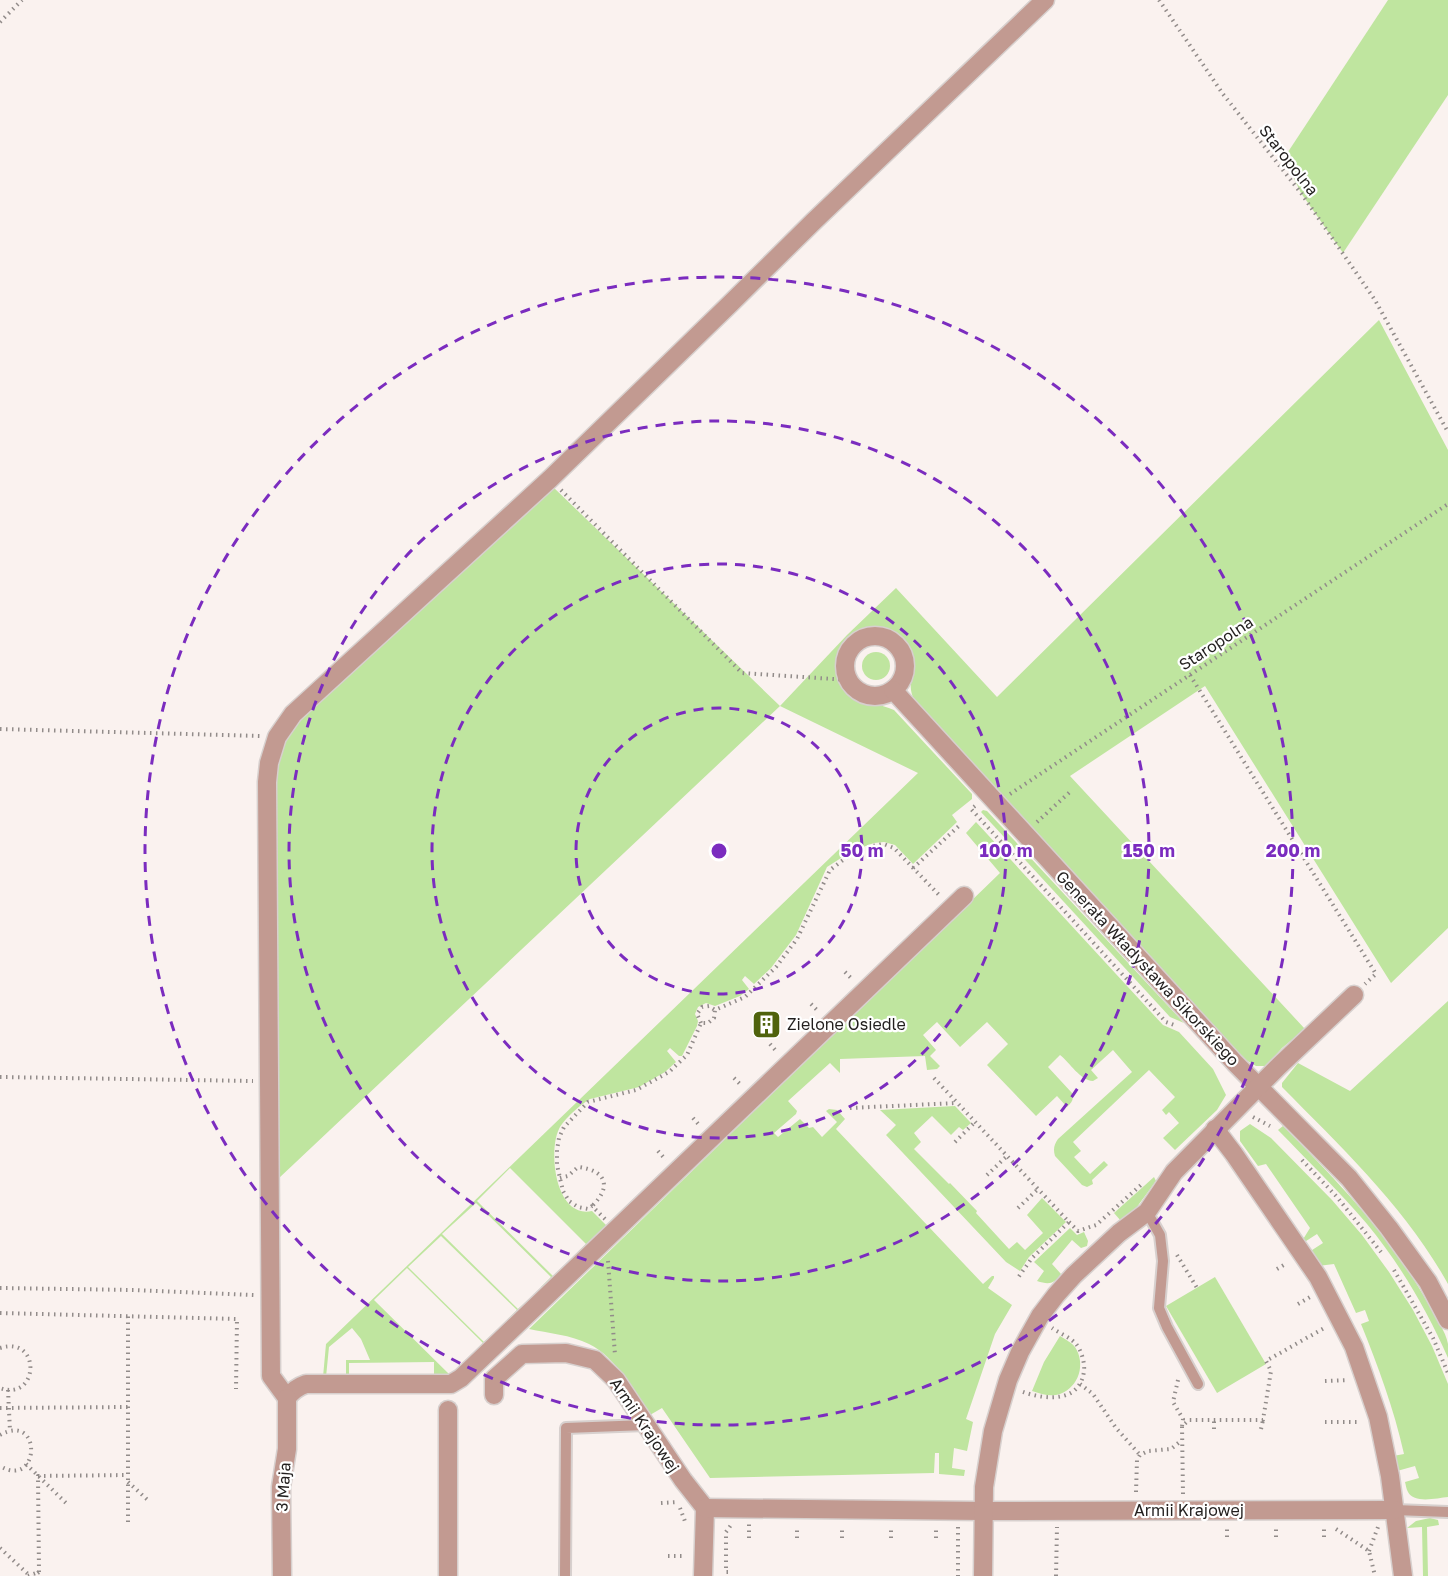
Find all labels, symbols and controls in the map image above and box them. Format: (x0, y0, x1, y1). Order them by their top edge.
street label: Staropolna (1255, 121, 1323, 199)
street label: Staropolna (1175, 612, 1257, 674)
text: 50 m (841, 839, 883, 861)
text: 100 m (980, 839, 1032, 861)
text: 150 m (1123, 839, 1175, 861)
text: 200 m (1266, 839, 1320, 861)
centre of rings (709, 841, 729, 861)
street label: Generała Władysława Sikorskiego (1052, 866, 1244, 1070)
building icon: Zielone Osiedle (750, 1008, 782, 1040)
place label: Zielone Osiedle (787, 1014, 906, 1034)
street label: Armii Krajowej (606, 1374, 684, 1476)
street label: 3 Maja (271, 1462, 295, 1512)
street label: Armii Krajowej (1134, 1500, 1244, 1520)

